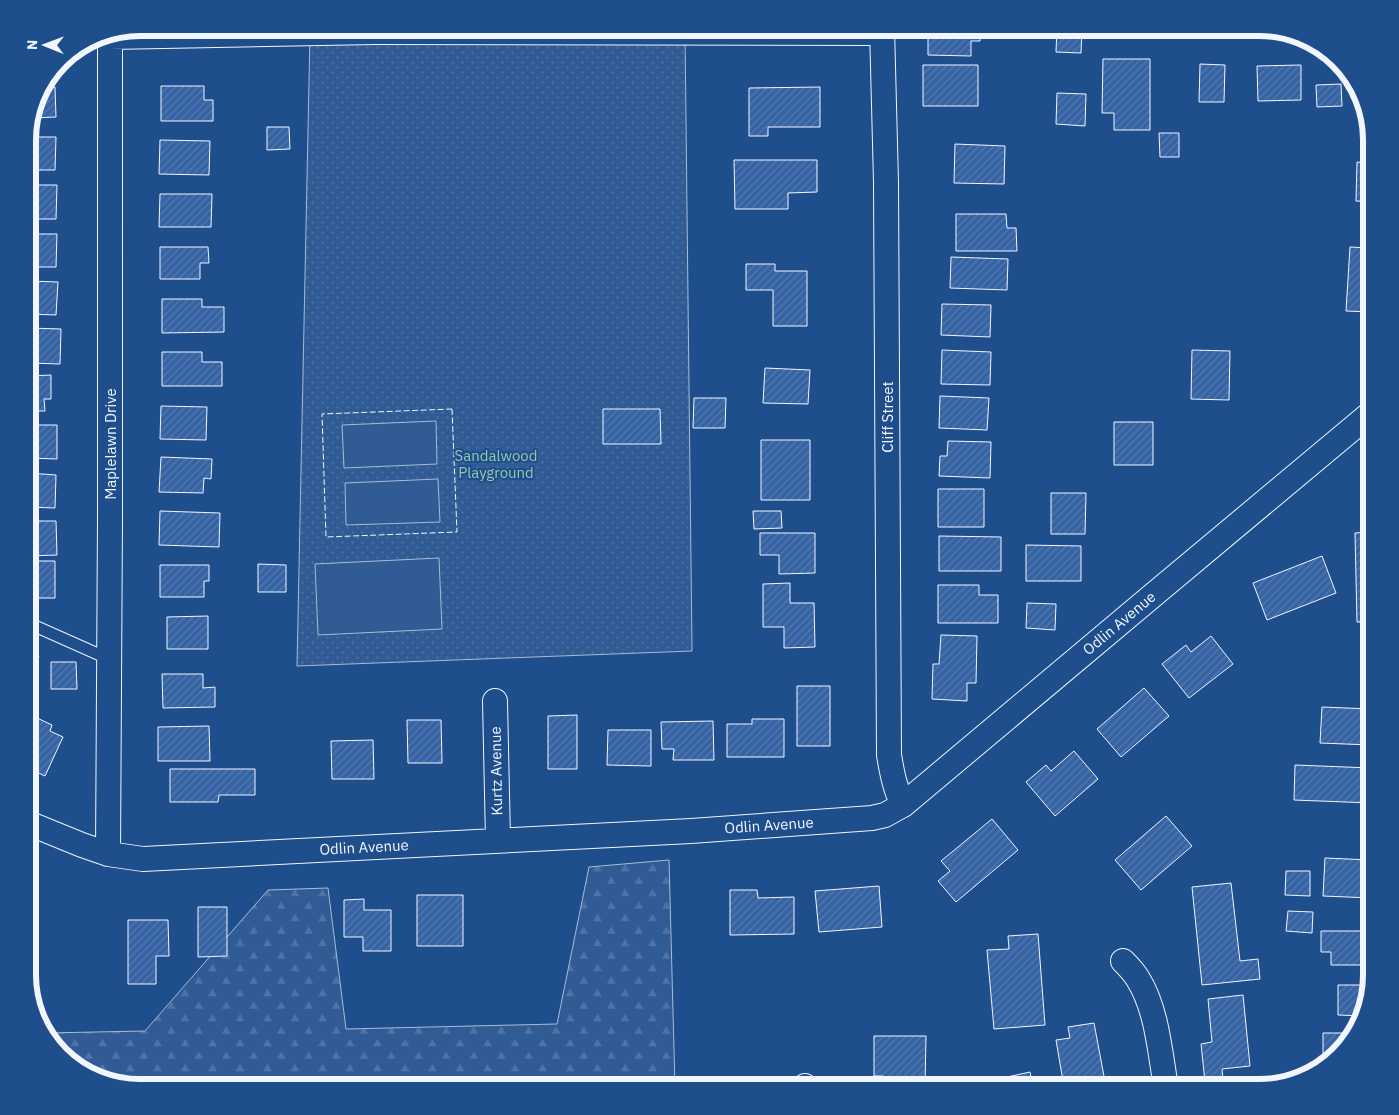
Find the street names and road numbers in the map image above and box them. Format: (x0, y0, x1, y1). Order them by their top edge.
street label: Cliff Street (878, 381, 897, 453)
street label: Maplelawn Drive (101, 388, 120, 500)
street label: Odlin Avenue (1079, 587, 1159, 659)
street label: Kurtz Avenue (486, 726, 506, 816)
street label: Odlin Avenue (724, 812, 814, 838)
street label: Odlin Avenue (319, 835, 409, 859)

